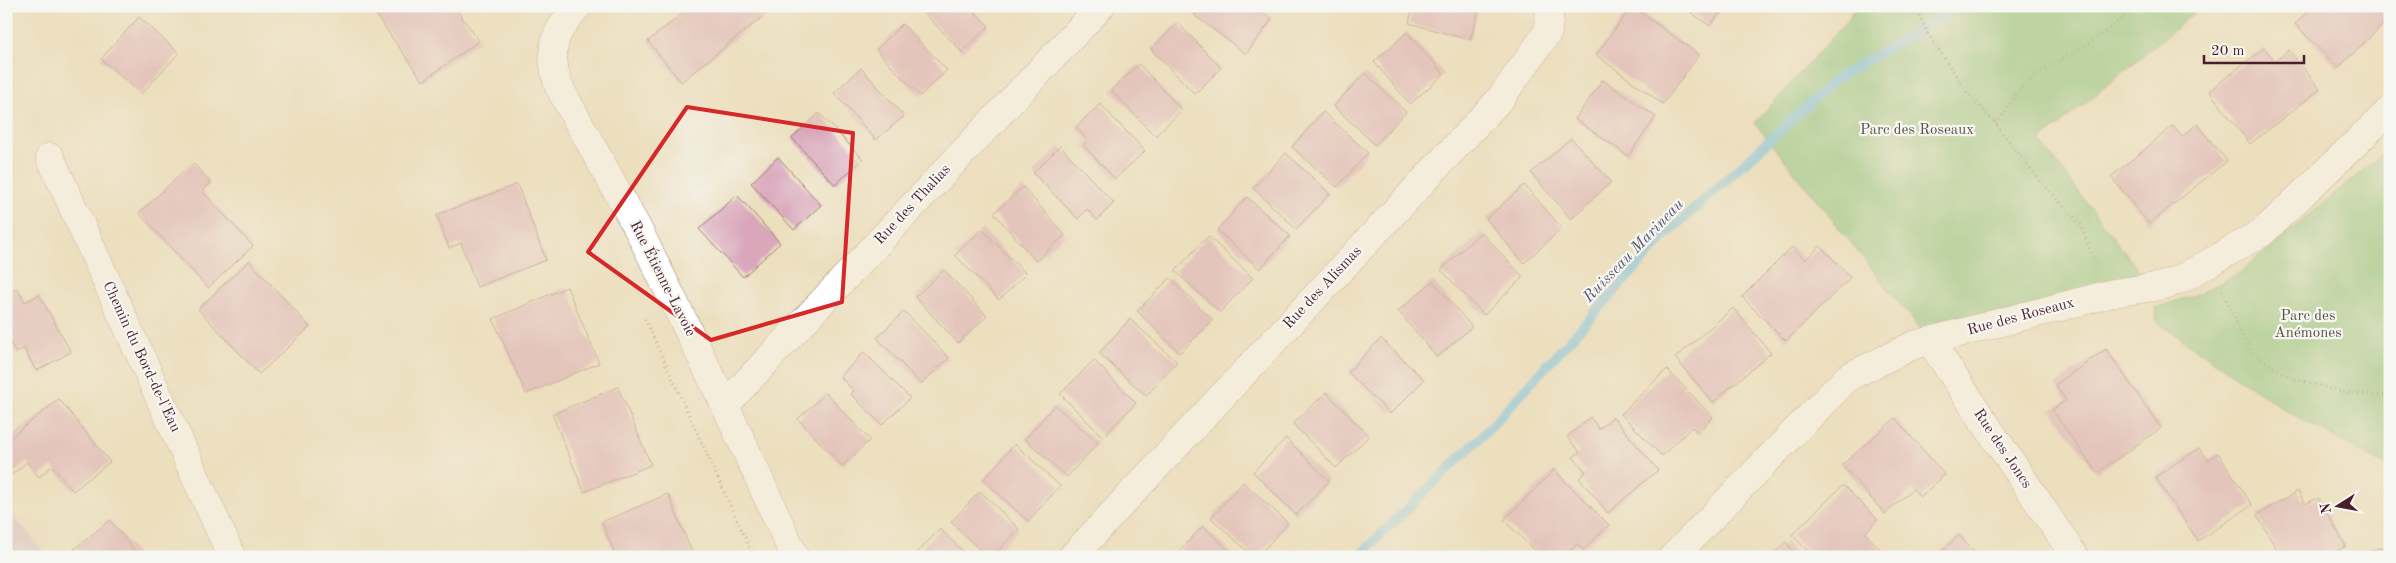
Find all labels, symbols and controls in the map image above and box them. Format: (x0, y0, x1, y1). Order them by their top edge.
scale bar (2204, 32, 2304, 64)
text: 20 m (2211, 44, 2245, 59)
park label: Parc des Roseaux (1860, 123, 1974, 138)
street label: Rue des Thalias (872, 162, 954, 248)
water label: Ruisseau Marineau (1580, 196, 1687, 306)
street label: Rue Étienne-Lavoie (626, 217, 700, 339)
street label: Rue des Alismas (1281, 244, 1365, 332)
street label: Chemin du Bord-de-l'Eau (99, 279, 183, 435)
street label: Rue des Roseaux (1966, 295, 2076, 338)
park label: Parc des Anémones (2274, 309, 2342, 341)
street label: Rue des Joncs (1970, 407, 2034, 491)
north arrow (2314, 480, 2364, 530)
text: N (2318, 501, 2334, 515)

